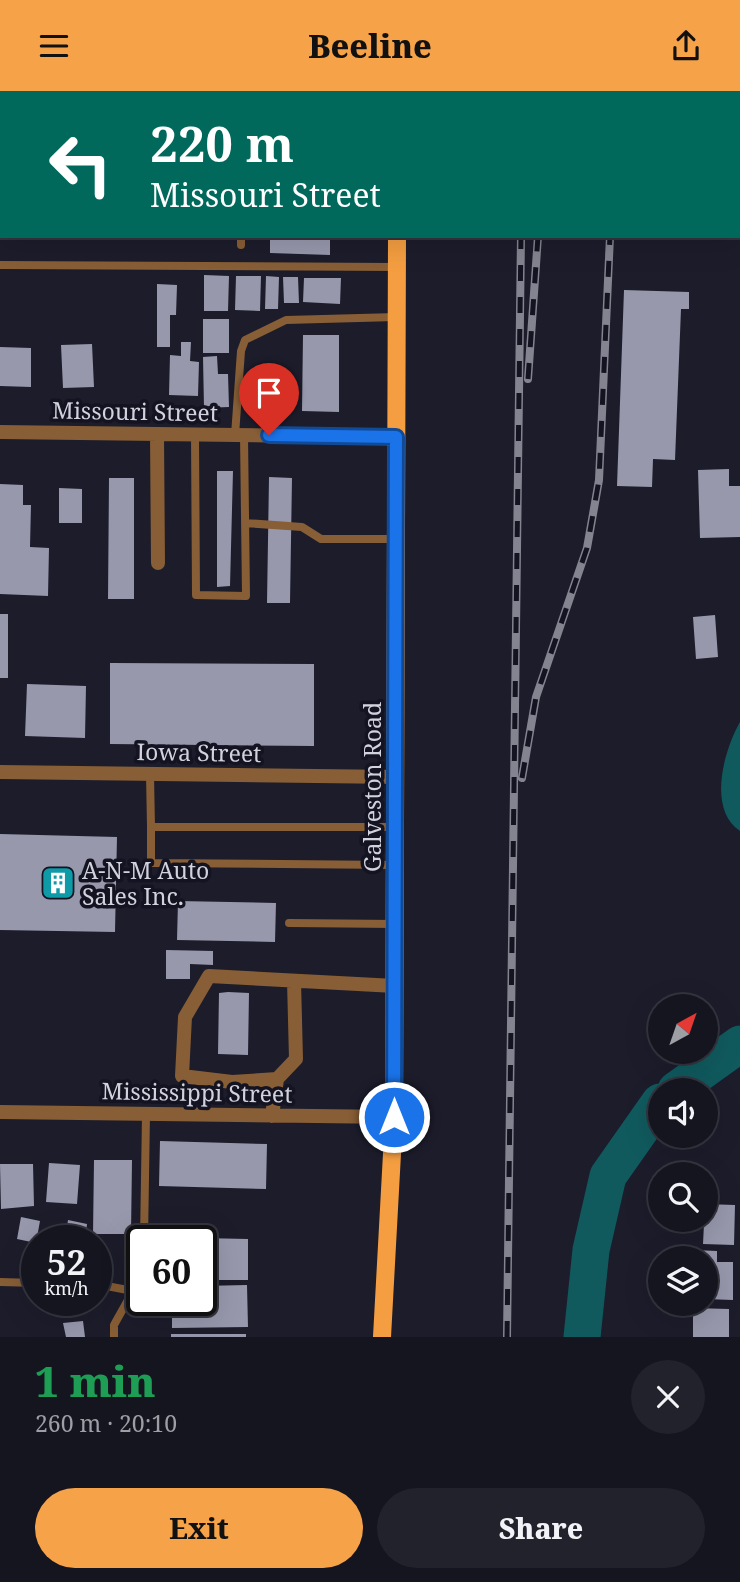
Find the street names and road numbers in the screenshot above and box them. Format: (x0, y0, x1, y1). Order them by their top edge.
street label: Missouri Street (52, 394, 218, 428)
street label: Galveston Road (356, 702, 388, 872)
street label: Iowa Street (136, 735, 262, 769)
street label: Mississippi Street (101, 1074, 293, 1110)

